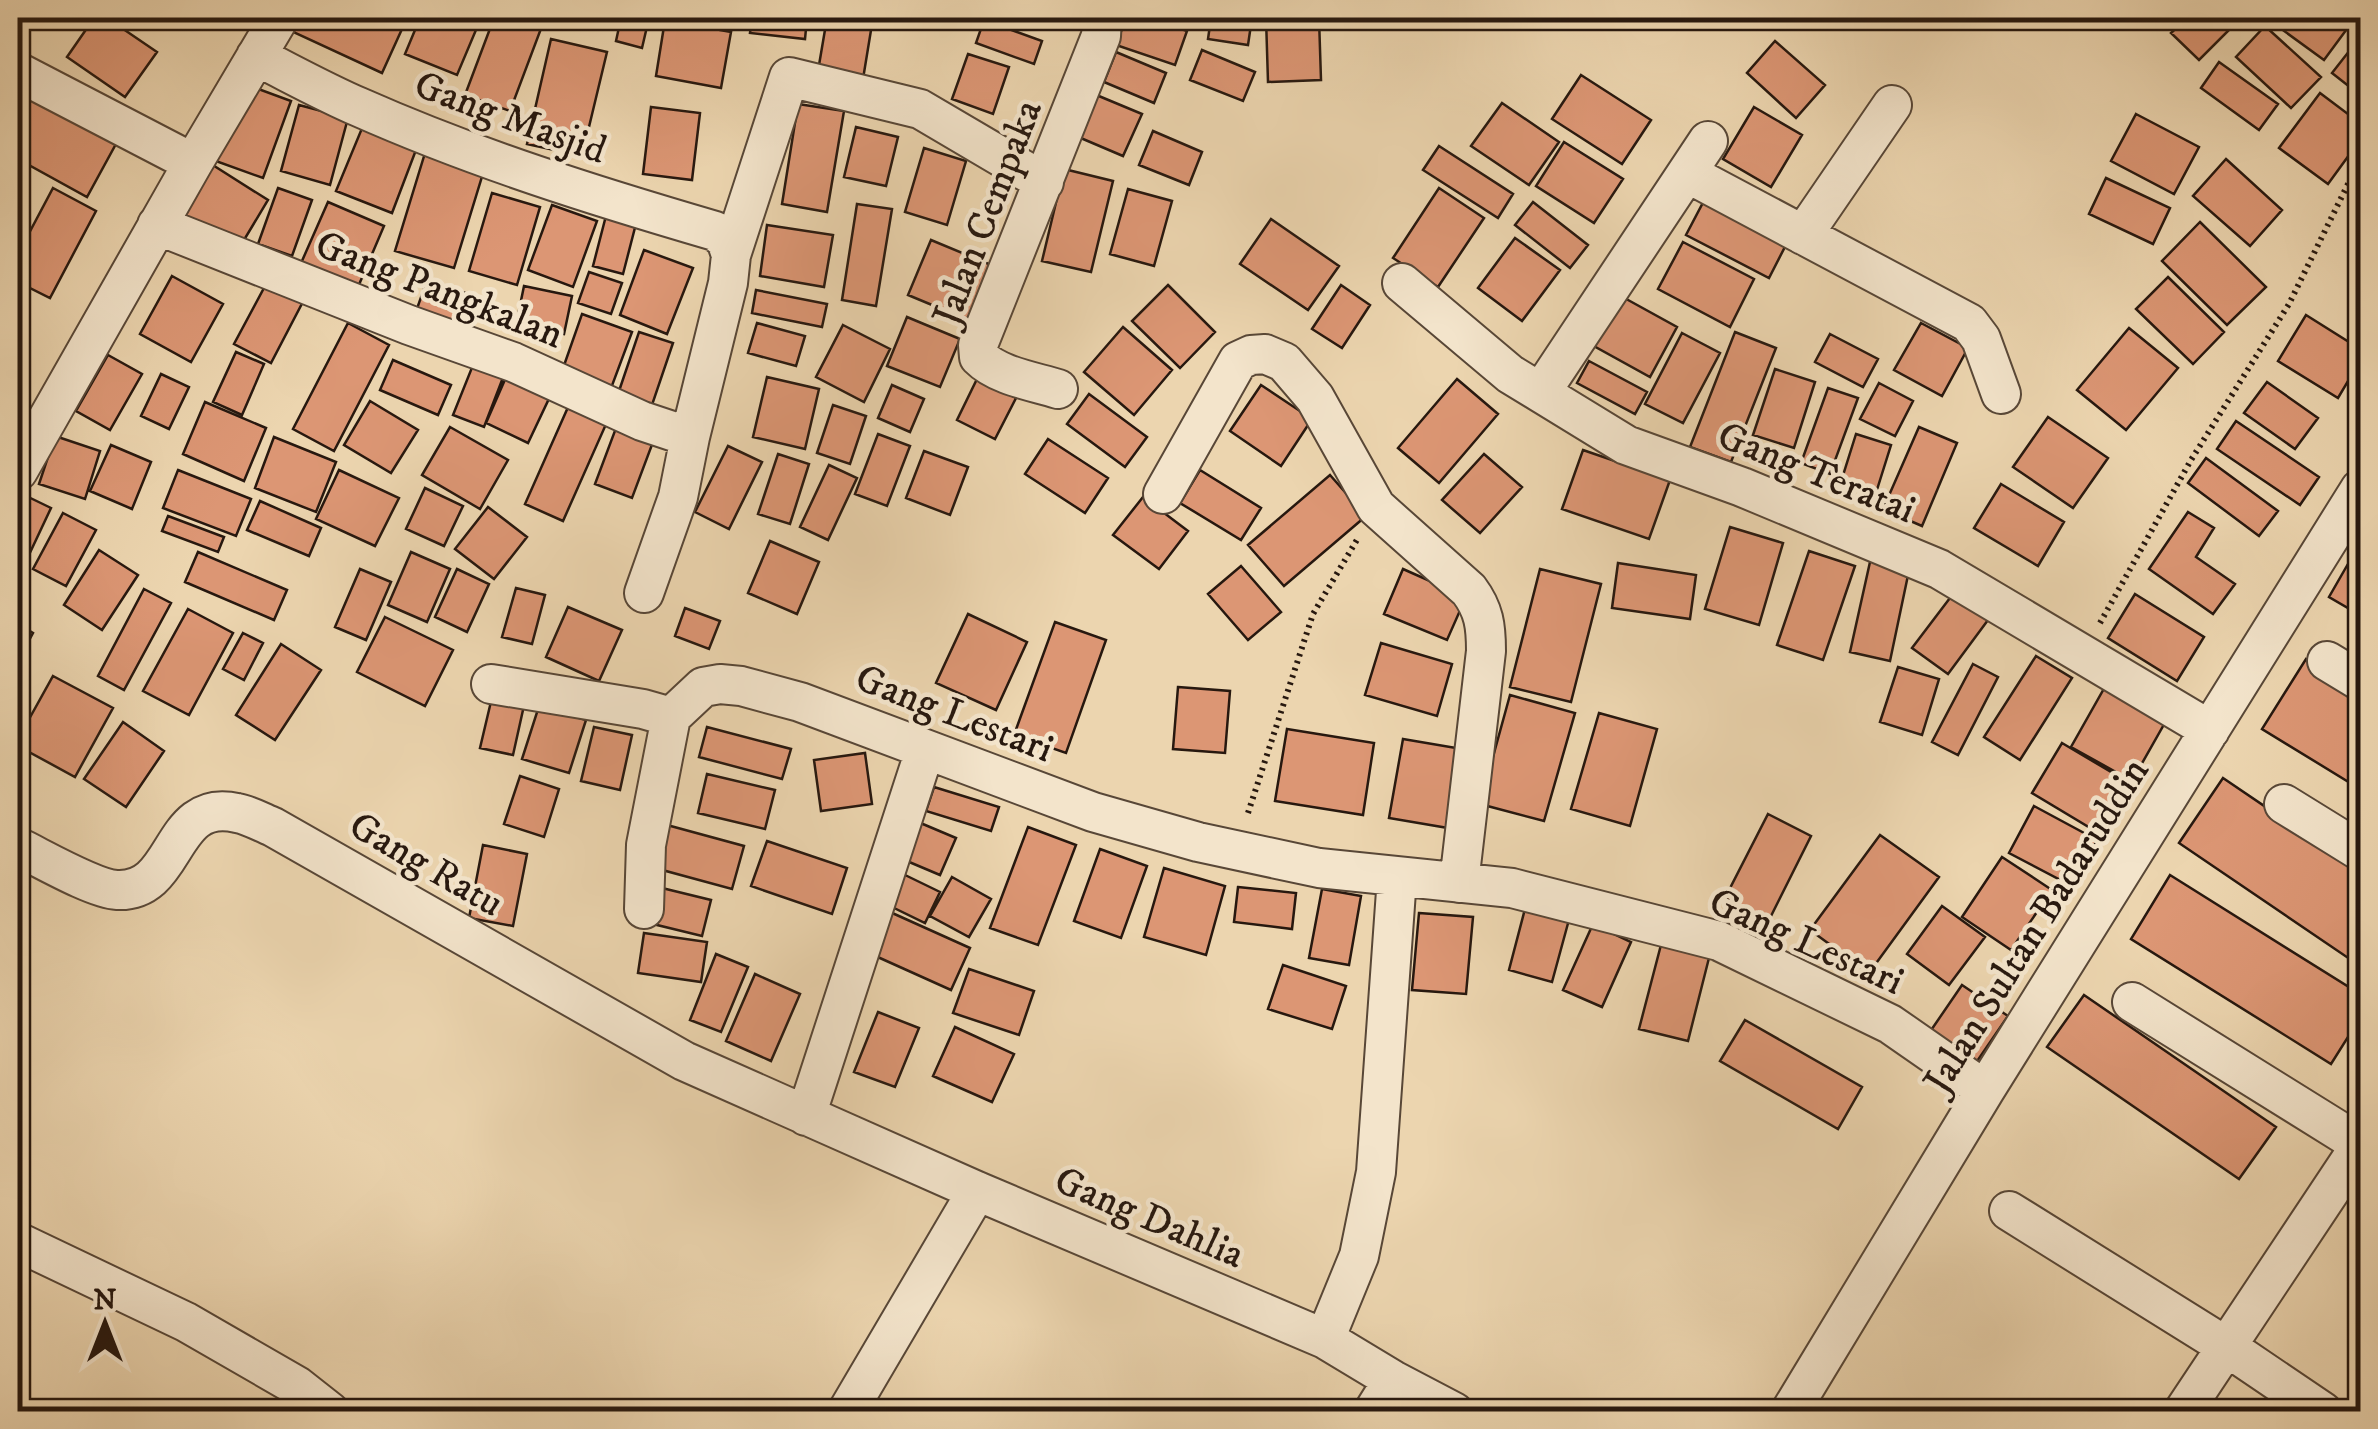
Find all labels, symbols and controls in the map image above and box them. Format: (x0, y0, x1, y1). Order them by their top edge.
street label: Gang Masjid (407, 61, 613, 177)
street label: Jalan Cempaka (921, 93, 1055, 337)
street label: Gang Pangkalan (308, 221, 570, 361)
street label: Gang Teratai (1710, 412, 1922, 536)
street label: Gang Lestari (848, 654, 1060, 775)
street label: Jalan Sultan Badaruddin (1912, 749, 2161, 1107)
street label: Gang Ratu (340, 802, 511, 930)
street label: Gang Lestari (1701, 878, 1911, 1008)
street label: Gang Dahlia (1047, 1156, 1251, 1281)
north arrow (55, 1274, 155, 1374)
text: N (94, 1283, 117, 1318)

